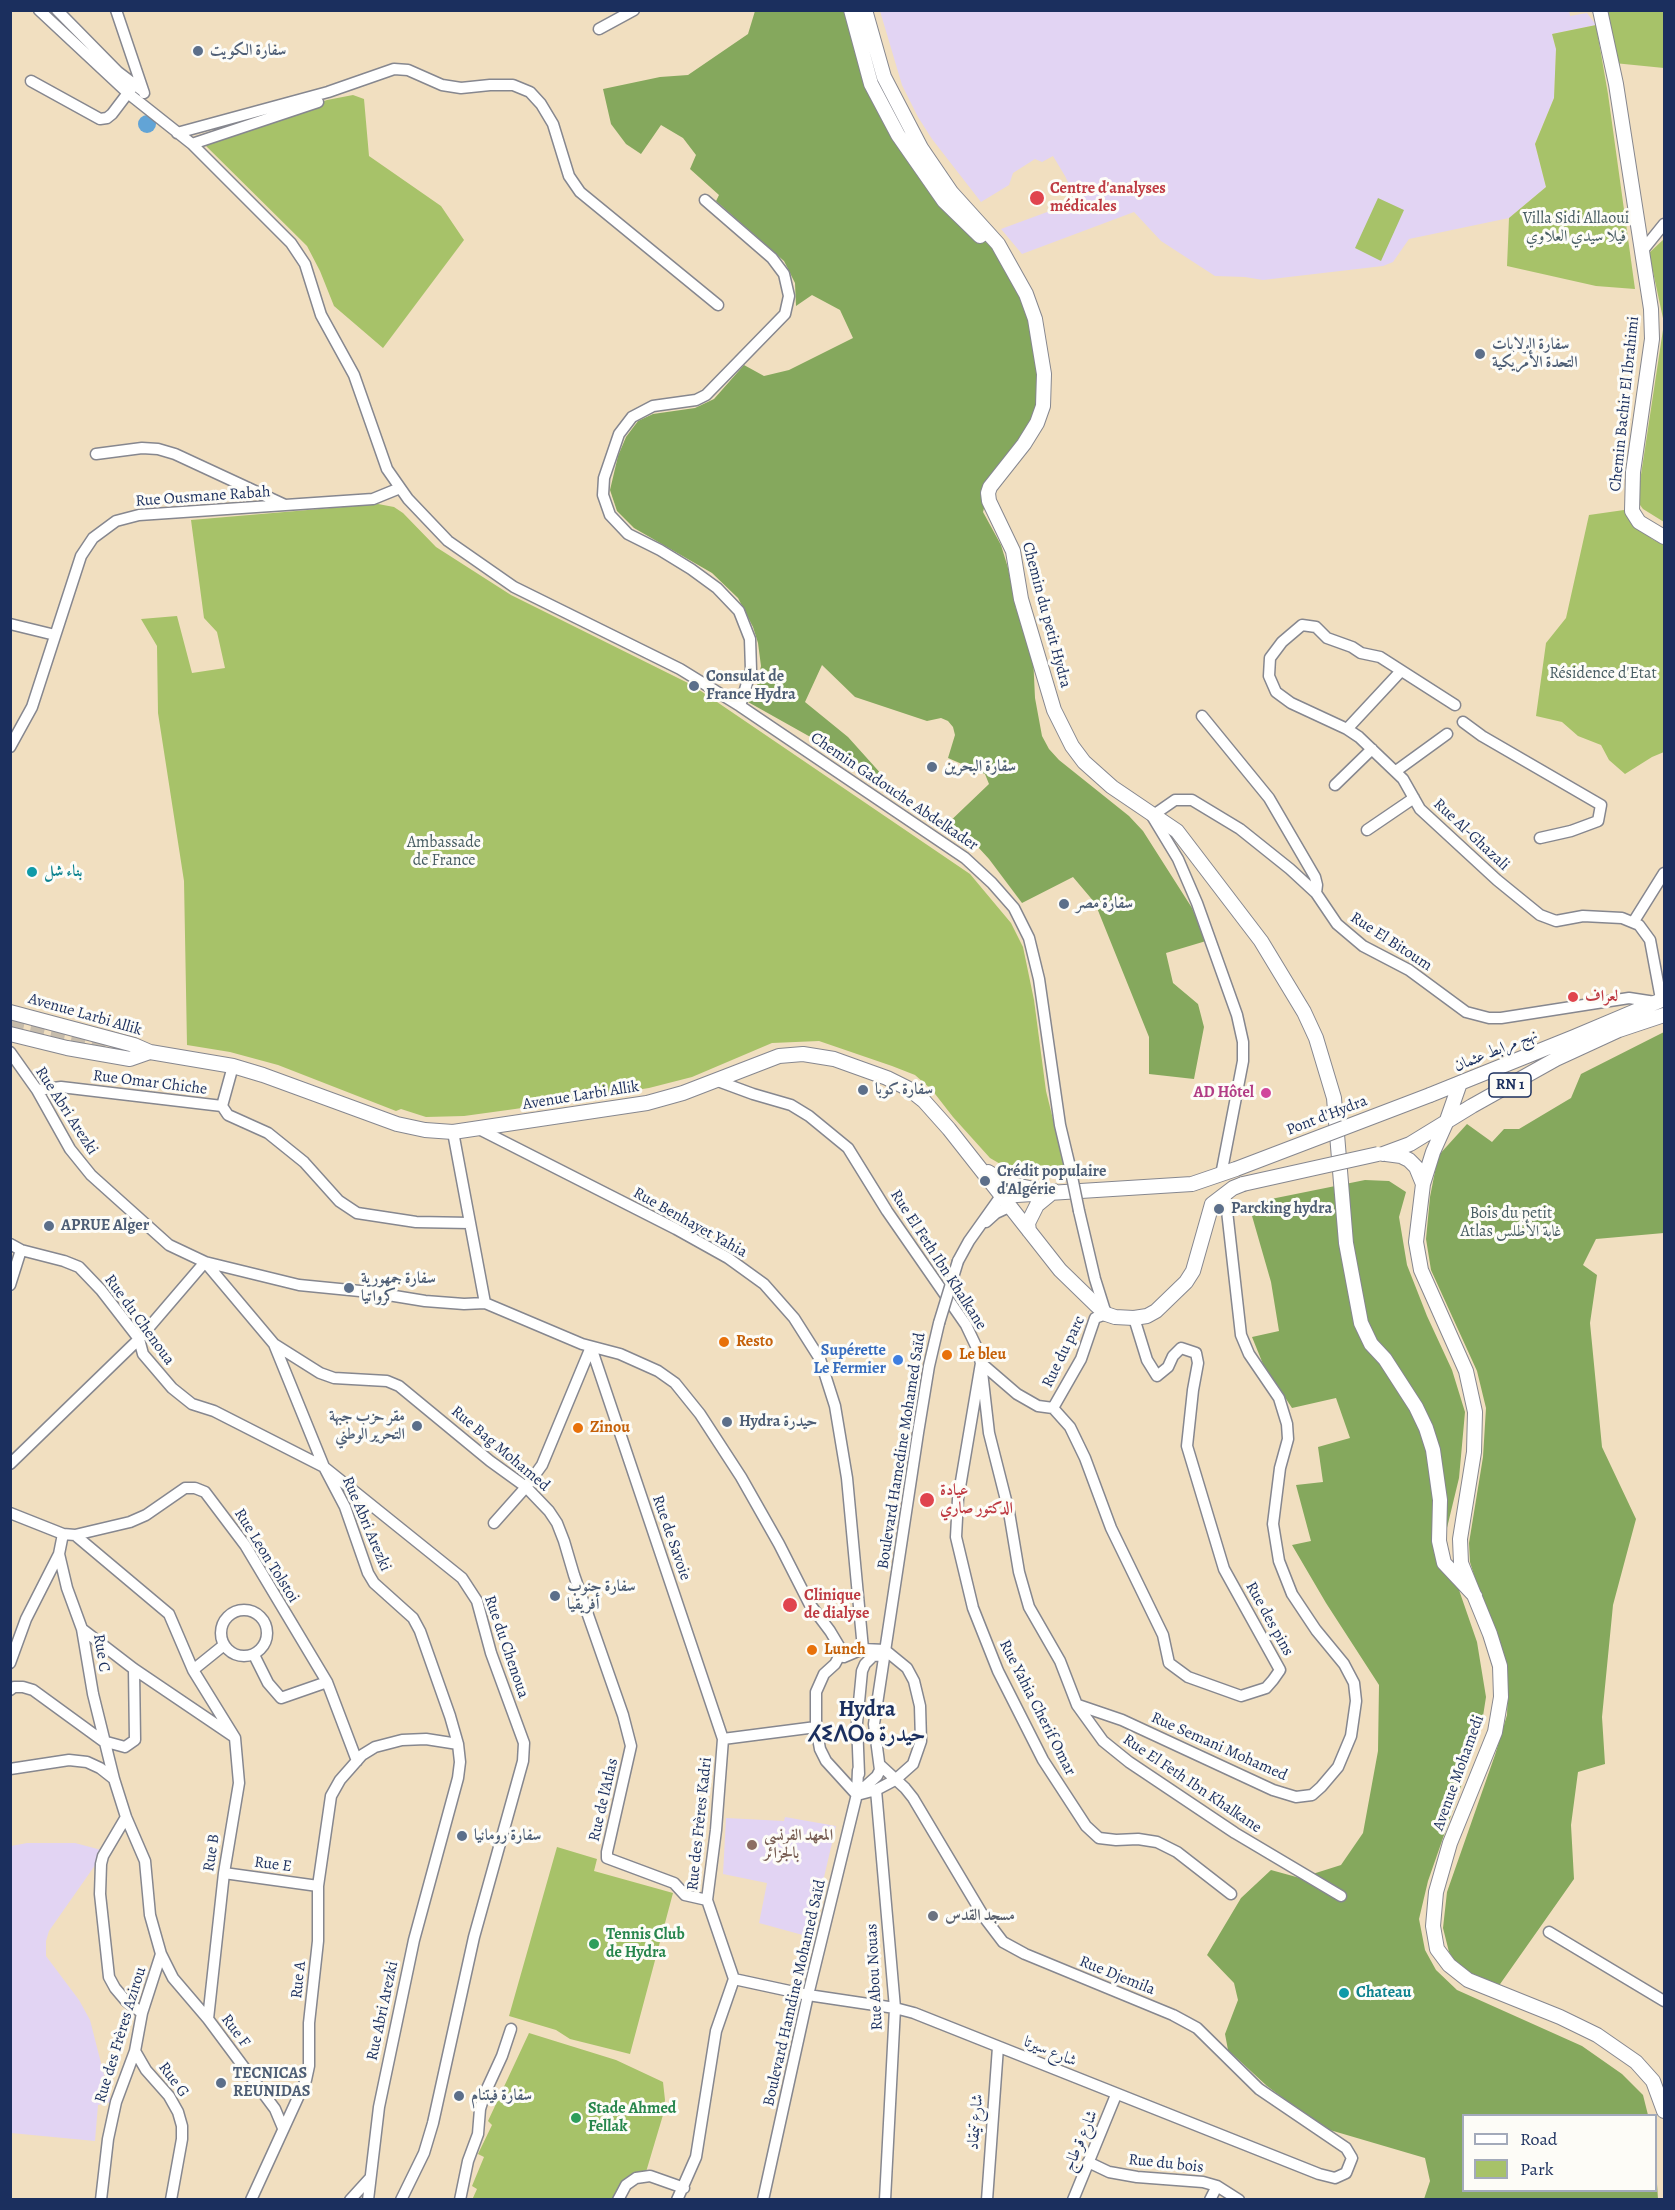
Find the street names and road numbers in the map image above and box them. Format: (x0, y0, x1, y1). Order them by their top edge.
street label: Chemin Bachir El Ibrahimi (1606, 315, 1644, 493)
street label: Rue Ousmane Rabah (135, 483, 271, 511)
street label: Chemin du petit Hydra (1017, 540, 1075, 690)
street label: Chemin Gadouche Abdelkader (807, 729, 981, 855)
street label: Rue Al-Ghazali (1429, 795, 1513, 875)
street label: Rue El Bitoum (1346, 908, 1436, 976)
street label: Avenue Larbi Allik (26, 990, 144, 1040)
street label: نهج مرابط عثمان (1451, 1026, 1541, 1076)
street label: Rue Abri Arezki (30, 1063, 102, 1159)
street label: Rue Omar Chiche (92, 1066, 208, 1100)
road number: RN 1 (1489, 1073, 1531, 1097)
street label: Avenue Larbi Allik (521, 1077, 641, 1115)
street label: Pont d'Hydra (1284, 1092, 1370, 1140)
street label: Rue Benhayet Yahia (630, 1184, 750, 1262)
street label: Rue El Feth Ibn Khalkane (885, 1186, 991, 1334)
street label: Rue du Chenoua (100, 1271, 178, 1369)
street label: Rue du parc (1038, 1313, 1090, 1391)
street label: Boulevard Hamedine Mohamed Saïd (874, 1331, 930, 1571)
street label: Rue Bag Mohamed (447, 1402, 553, 1496)
street label: Rue Abri Arezki (337, 1474, 395, 1574)
street label: Rue de Savoie (647, 1493, 695, 1583)
street label: Rue Leon Tolstoi (229, 1505, 303, 1607)
street label: Rue des pins (1241, 1579, 1297, 1659)
street label: Rue du Chenoua (479, 1593, 533, 1701)
street label: Rue C (89, 1633, 113, 1673)
street label: Rue Yahia Cherif Omar (994, 1637, 1080, 1779)
street label: Rue Semani Mohamed (1148, 1708, 1290, 1786)
street label: Avenue Mohamedi (1429, 1713, 1489, 1833)
street label: Rue El Feth Ibn Khalkane (1119, 1730, 1265, 1838)
street label: Rue des Frères Kadri (683, 1756, 717, 1892)
street label: Rue de l'Atlas (585, 1757, 623, 1843)
street label: Rue B (200, 1833, 224, 1873)
street label: Rue E (253, 1853, 293, 1877)
street label: Boulevard Hamdine Mohamed Saïd (760, 1878, 830, 2108)
street label: Rue Abou Nouas (863, 1923, 887, 2031)
street label: Rue Djemila (1076, 1952, 1158, 2000)
street label: Rue Abri Arezki (363, 1959, 403, 2063)
street label: Rue A (287, 1960, 311, 2000)
street label: Rue des Frères Azirou (91, 1965, 151, 2105)
street label: Rue F (216, 2011, 254, 2051)
street label: شارع سيرتا (1021, 2033, 1079, 2071)
street label: Rue G (154, 2059, 192, 2101)
street label: شارع تيمقاد (964, 2093, 988, 2151)
street label: شارع قرطاج (1060, 2108, 1102, 2174)
street label: Rue du bois (1127, 2150, 1205, 2178)

